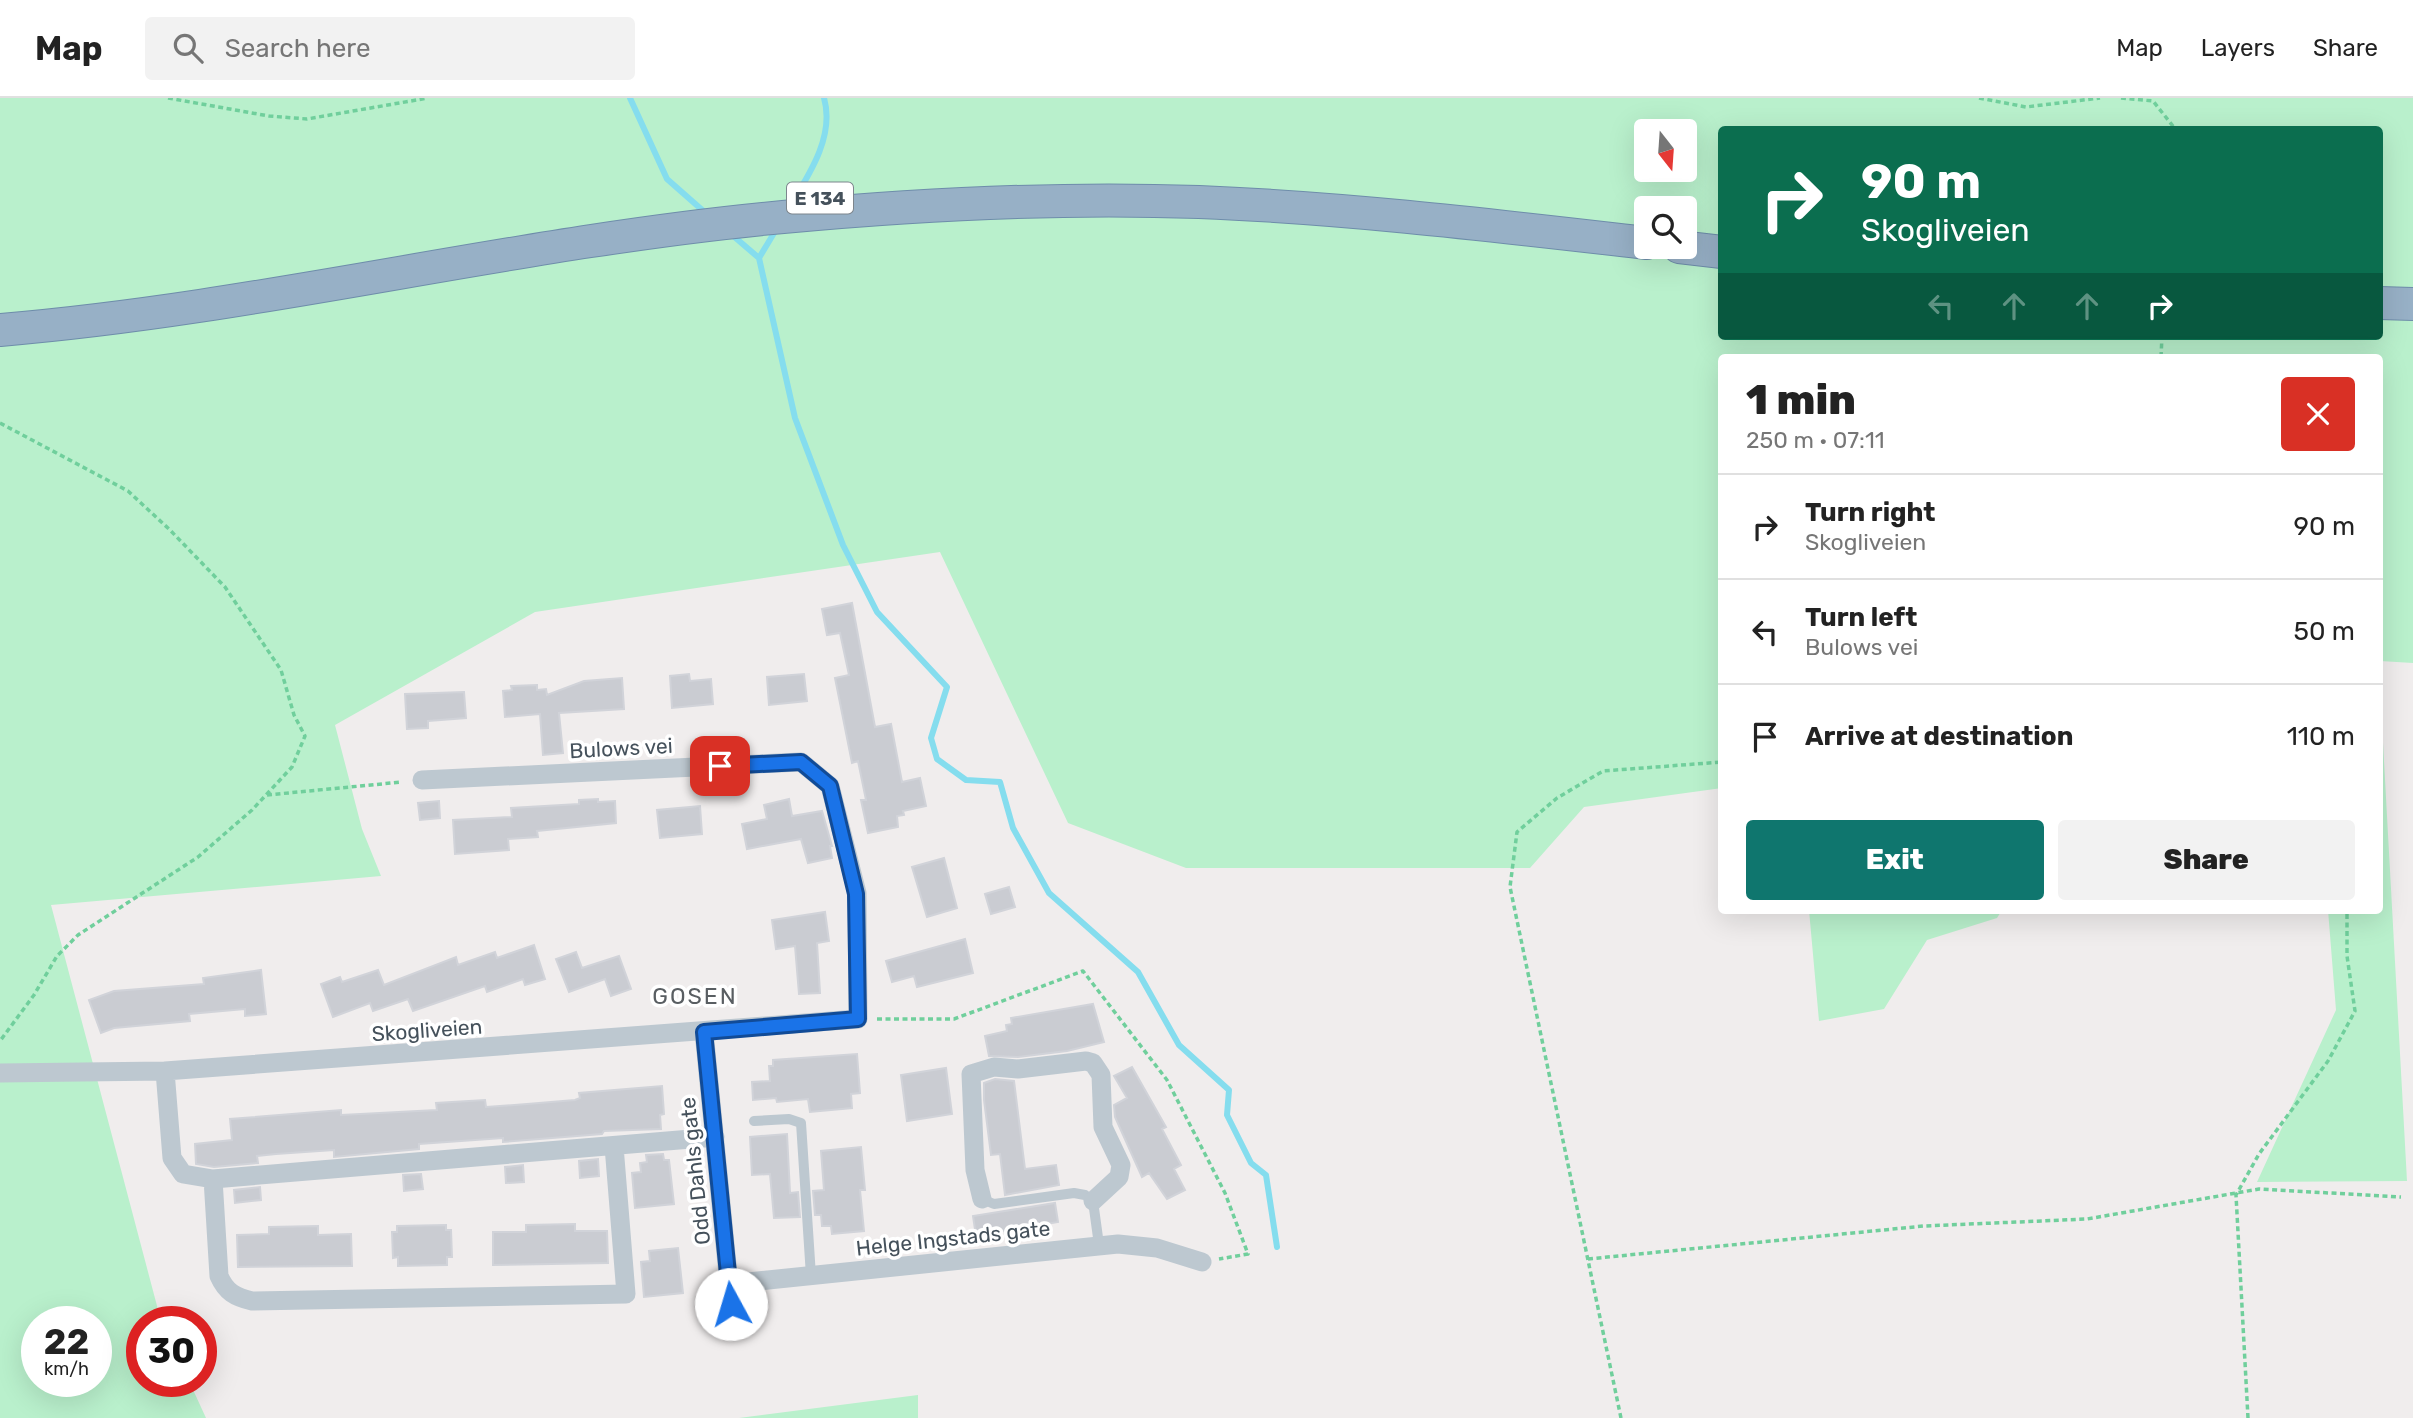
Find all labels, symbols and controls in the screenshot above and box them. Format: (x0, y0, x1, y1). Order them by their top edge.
search box (145, 17, 635, 80)
text: Map (35, 29, 103, 68)
icon: search (169, 29, 207, 67)
text: Search here (225, 33, 370, 64)
text: Map (2116, 34, 2163, 62)
text: Layers (2201, 34, 2275, 62)
text: Share (2313, 34, 2378, 62)
north arrow (1634, 119, 1698, 182)
map controls (1634, 119, 1697, 259)
text: 90 m (1861, 152, 1981, 210)
icon: right (1746, 154, 1837, 245)
road number: E 134 (787, 183, 853, 214)
button: search (1634, 196, 1697, 259)
text: Skogliveien (1861, 211, 2030, 249)
icon: left (1922, 287, 1960, 325)
icon: ahead (1995, 287, 2033, 325)
icon: ahead (2068, 287, 2106, 325)
icon: right (2141, 287, 2179, 325)
text: 1 min (1746, 375, 1856, 425)
button: close (2281, 377, 2355, 451)
text: 250 m · 07:11 (1746, 426, 1885, 454)
text: Turn right (1805, 497, 1935, 528)
icon: right (1746, 508, 1784, 546)
text: 90 m (2294, 511, 2355, 542)
text: Skogliveien (1805, 528, 1926, 556)
text: Turn left (1805, 602, 1917, 633)
icon: left (1746, 613, 1784, 651)
text: 50 m (2294, 616, 2355, 647)
text: Bulows vei (1805, 633, 1918, 661)
icon: arrive (1746, 718, 1784, 756)
text: Arrive at destination (1805, 721, 2073, 752)
text: 110 m (2287, 721, 2355, 752)
street label: Bulows vei (569, 733, 673, 763)
pin (690, 736, 750, 796)
icon: arrive (701, 747, 739, 785)
button: Exit (1746, 820, 2044, 900)
button: Share (2058, 820, 2355, 900)
district label: GOSEN (652, 982, 738, 1010)
street label: Skogliveien (371, 1014, 483, 1046)
street label: Odd Dahls gate (675, 1096, 715, 1246)
street label: Helge Ingstads gate (855, 1215, 1051, 1261)
position arrow (694, 1267, 768, 1341)
speed limit sign: 30 (126, 1306, 217, 1397)
text: 22 (44, 1321, 89, 1363)
text: km/h (44, 1358, 89, 1380)

